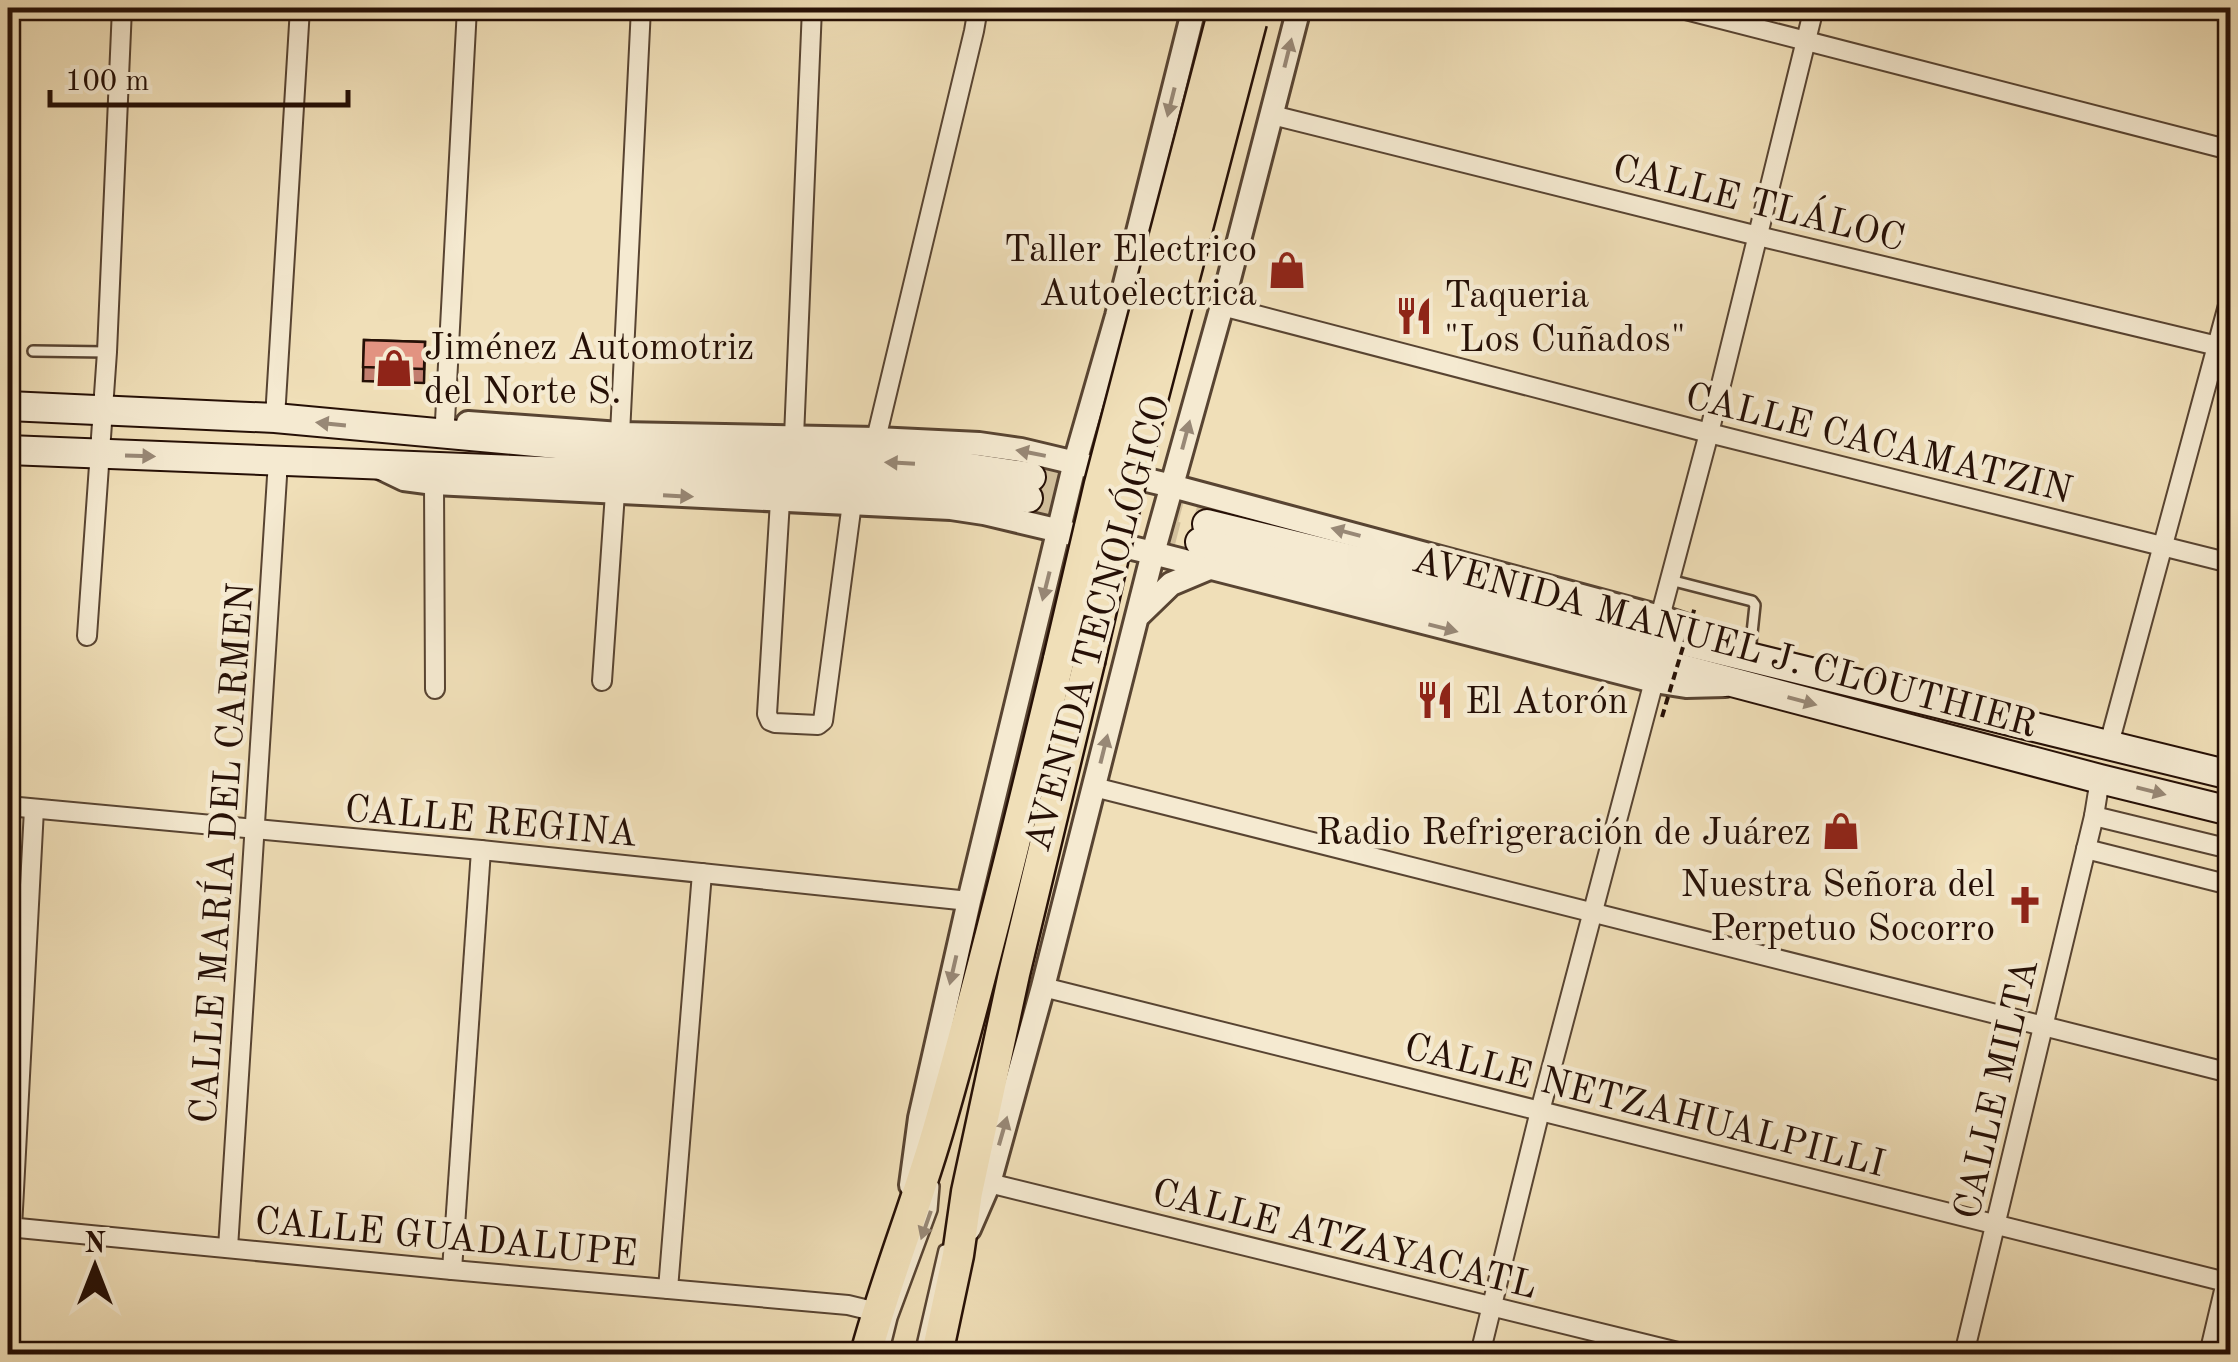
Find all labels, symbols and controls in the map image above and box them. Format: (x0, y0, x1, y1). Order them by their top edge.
one-way arrow (1280, 37, 1296, 68)
scale bar (50, 45, 348, 107)
text: 100 m (65, 67, 149, 97)
one-way arrow (1163, 87, 1178, 118)
street label: CALLE TLÁLOC (1608, 143, 1910, 260)
place label: Taller Electrico Autoelectrica (1004, 232, 1257, 314)
shop icon: Taller Electrico Autoelectrica (1266, 249, 1308, 291)
place label: Taqueria "Los Cuñados" (1444, 278, 1686, 360)
restaurant icon: Taqueria "Los Cuñados" (1393, 295, 1435, 337)
place label: Jiménez Automotriz del Norte S. (424, 330, 754, 412)
shop icon: Jiménez Automotriz del Norte S. (373, 347, 415, 389)
street label: CALLE CACAMATZIN (1681, 378, 2076, 511)
street label: AVENIDA TECNOLÓGICO (1012, 390, 1178, 856)
one-way arrow (315, 415, 346, 431)
one-way arrow (1179, 419, 1195, 450)
one-way arrow (1015, 444, 1046, 460)
one-way arrow (124, 448, 156, 464)
one-way arrow (883, 455, 915, 471)
one-way arrow (662, 488, 694, 504)
one-way arrow (1330, 524, 1361, 540)
street label: AVENIDA MANUEL J. CLOUTHIER (1408, 542, 2041, 746)
one-way arrow (1038, 571, 1053, 602)
street label: CALLE MARÍA DEL CARMEN (179, 581, 262, 1125)
one-way arrow (1428, 621, 1459, 636)
restaurant icon: El Atorón (1414, 679, 1456, 721)
place label: El Atorón (1465, 684, 1628, 722)
one-way arrow (1787, 693, 1818, 709)
one-way arrow (1096, 733, 1112, 764)
one-way arrow (2136, 784, 2167, 799)
street label: CALLE REGINA (343, 791, 638, 855)
shop icon: Radio Refrigeración de Juárez (1820, 810, 1862, 852)
place label: Radio Refrigeración de Juárez (1316, 815, 1811, 853)
place label: Nuestra Señora del Perpetuo Socorro (1680, 867, 1995, 949)
church icon: Nuestra Señora del Perpetuo Socorro (2004, 884, 2046, 926)
one-way arrow (945, 955, 960, 986)
street label: CALLE MILTA (1950, 956, 2046, 1223)
street label: CALLE NETZAHUALPILLI (1400, 1029, 1888, 1185)
one-way arrow (996, 1115, 1011, 1146)
street label: CALLE ATZAYACATL (1148, 1175, 1540, 1307)
street label: CALLE GUADALUPE (253, 1203, 639, 1275)
one-way arrow (918, 1211, 933, 1241)
north arrow (45, 1217, 145, 1317)
text: N (84, 1231, 106, 1259)

